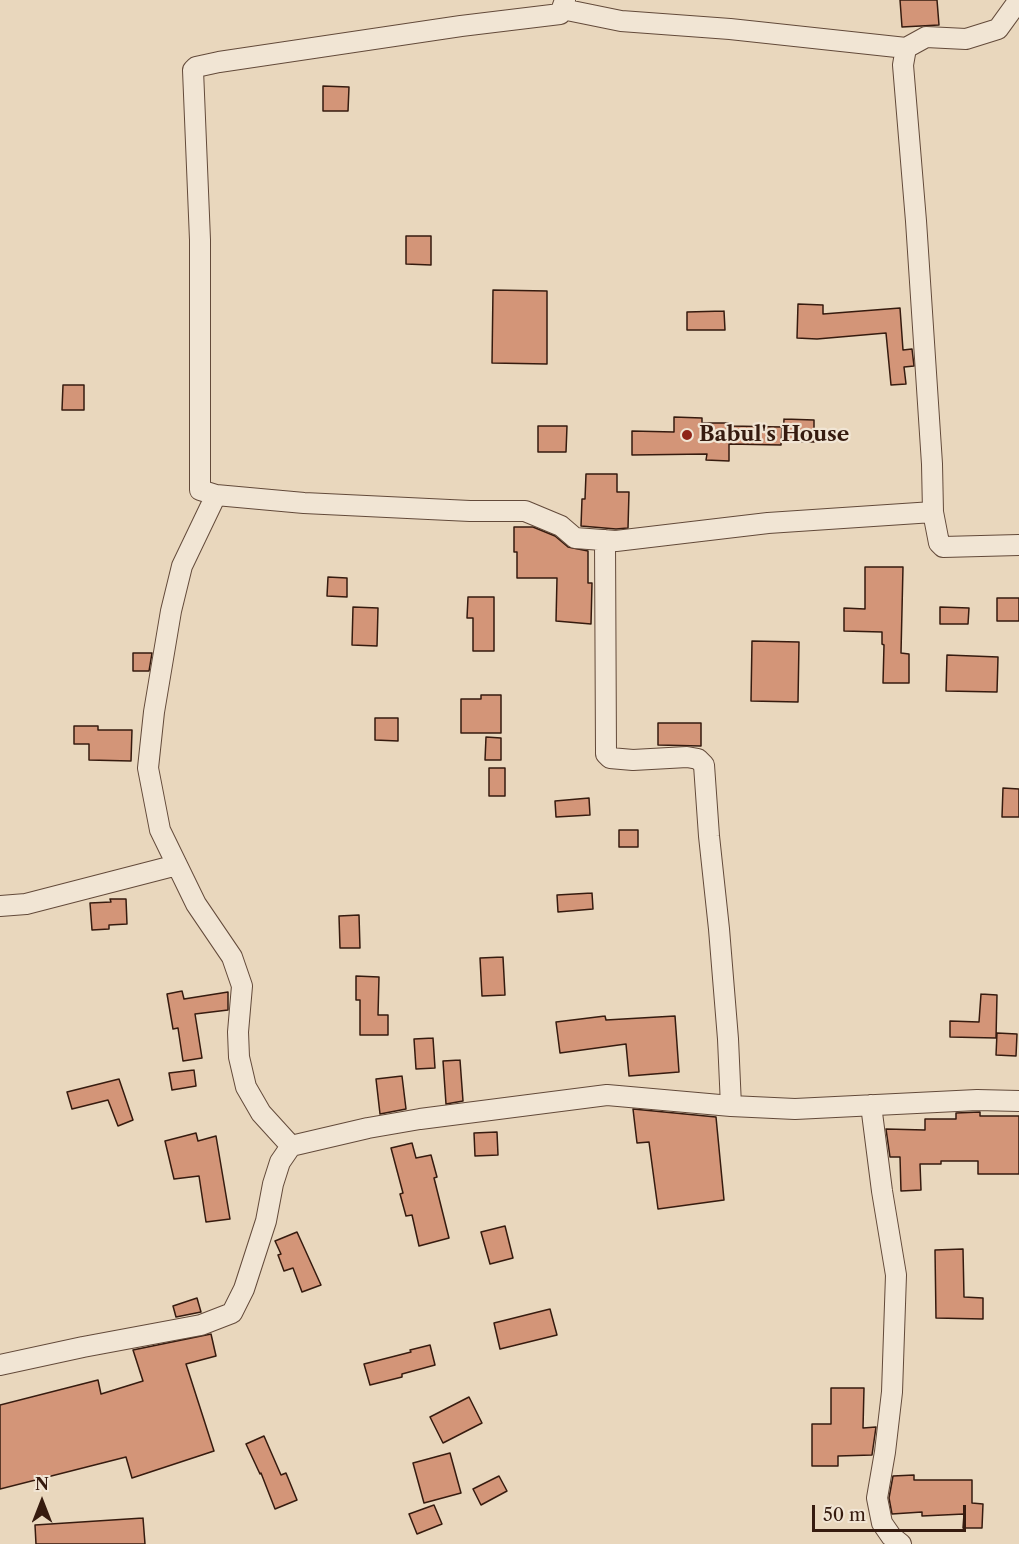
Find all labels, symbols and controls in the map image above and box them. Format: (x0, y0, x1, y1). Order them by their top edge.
place label: Babul's House (699, 422, 849, 448)
marker: Babul's House (680, 428, 694, 442)
north arrow (12, 1472, 72, 1532)
text: N (35, 1474, 49, 1494)
scale bar (815, 1493, 970, 1531)
text: 50 m (823, 1504, 866, 1526)

